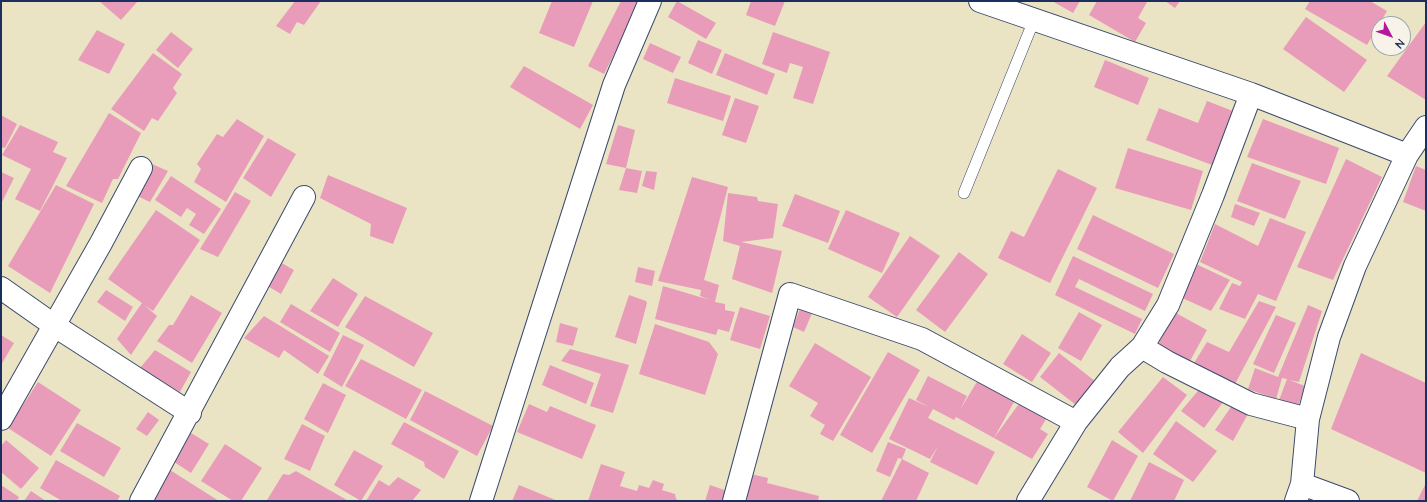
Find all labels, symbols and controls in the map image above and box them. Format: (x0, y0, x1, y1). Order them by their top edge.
north arrow (1371, 16, 1411, 56)
text: N (1392, 36, 1408, 51)

